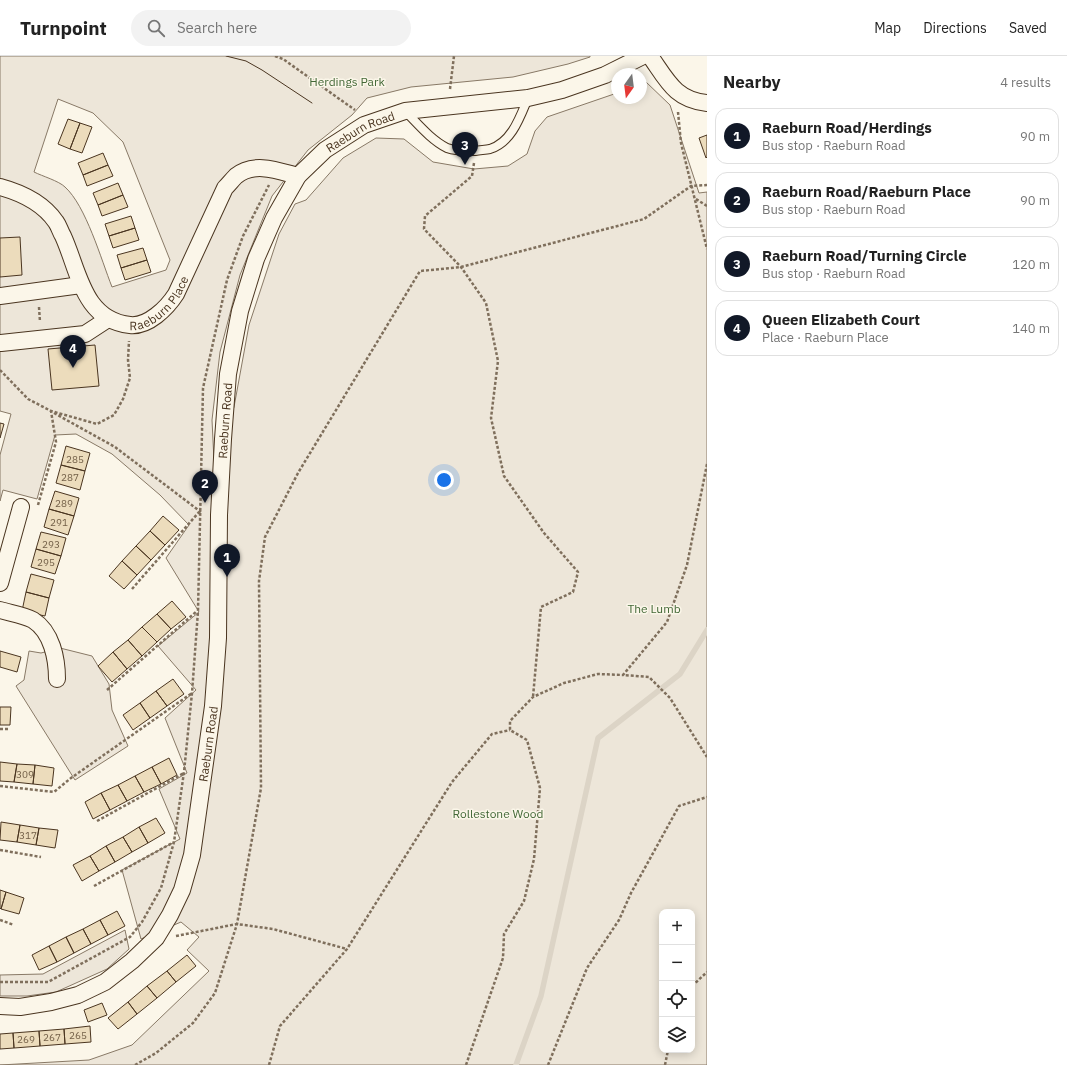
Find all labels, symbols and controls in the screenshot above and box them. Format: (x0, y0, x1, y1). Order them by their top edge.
search box (131, 10, 411, 46)
text: Turnpoint (20, 16, 107, 40)
icon: search (145, 17, 167, 39)
text: Search here (177, 18, 257, 37)
text: Map (874, 19, 901, 37)
text: Directions (923, 19, 987, 37)
text: Saved (1009, 19, 1047, 37)
north arrow (611, 68, 647, 104)
text: Nearby (723, 71, 781, 93)
park label: Herdings Park (309, 74, 385, 89)
text: 4 results (1000, 74, 1051, 91)
street label: Raeburn Road (323, 108, 397, 155)
text: Raeburn Road/Herdings (762, 118, 932, 137)
text: 1 (733, 128, 741, 145)
text: 90 m (1020, 128, 1050, 145)
pin: 3 (452, 132, 478, 165)
text: Bus stop · Raeburn Road (762, 137, 906, 154)
text: Raeburn Road/Raeburn Place (762, 182, 971, 201)
text: 2 (733, 192, 741, 209)
text: 90 m (1020, 192, 1050, 209)
text: Bus stop · Raeburn Road (762, 201, 906, 218)
text: Raeburn Road/Turning Circle (762, 246, 967, 265)
text: 3 (733, 256, 741, 273)
text: 120 m (1012, 256, 1050, 273)
text: Bus stop · Raeburn Road (762, 265, 906, 282)
street label: Raeburn Place (129, 273, 191, 333)
text: Queen Elizabeth Court (762, 310, 920, 329)
text: 4 (733, 320, 741, 337)
text: 140 m (1012, 320, 1050, 337)
text: Place · Raeburn Place (762, 329, 889, 346)
pin: 4 (60, 335, 86, 368)
street label: Raeburn Road (214, 382, 235, 459)
house number: 285 (66, 453, 84, 466)
pin: 2 (192, 470, 218, 503)
your location (434, 470, 454, 490)
house number: 287 (61, 471, 79, 484)
house number: 289 (55, 497, 73, 510)
house number: 291 (50, 516, 68, 529)
house number: 293 (42, 538, 60, 551)
pin: 1 (214, 544, 240, 577)
house number: 295 (37, 556, 55, 569)
park label: The Lumb (627, 601, 681, 616)
street label: Raeburn Road (195, 705, 220, 783)
house number: 309 (16, 768, 34, 781)
park label: Rollestone Wood (452, 806, 544, 821)
house number: 317 (19, 829, 37, 842)
map controls (659, 909, 695, 1053)
button: + (659, 909, 695, 945)
button: − (659, 945, 695, 981)
button: locate (659, 981, 695, 1017)
button: layers (659, 1017, 695, 1053)
house number: 265 (69, 1029, 87, 1042)
house number: 267 (43, 1031, 61, 1044)
house number: 269 (17, 1033, 35, 1046)

